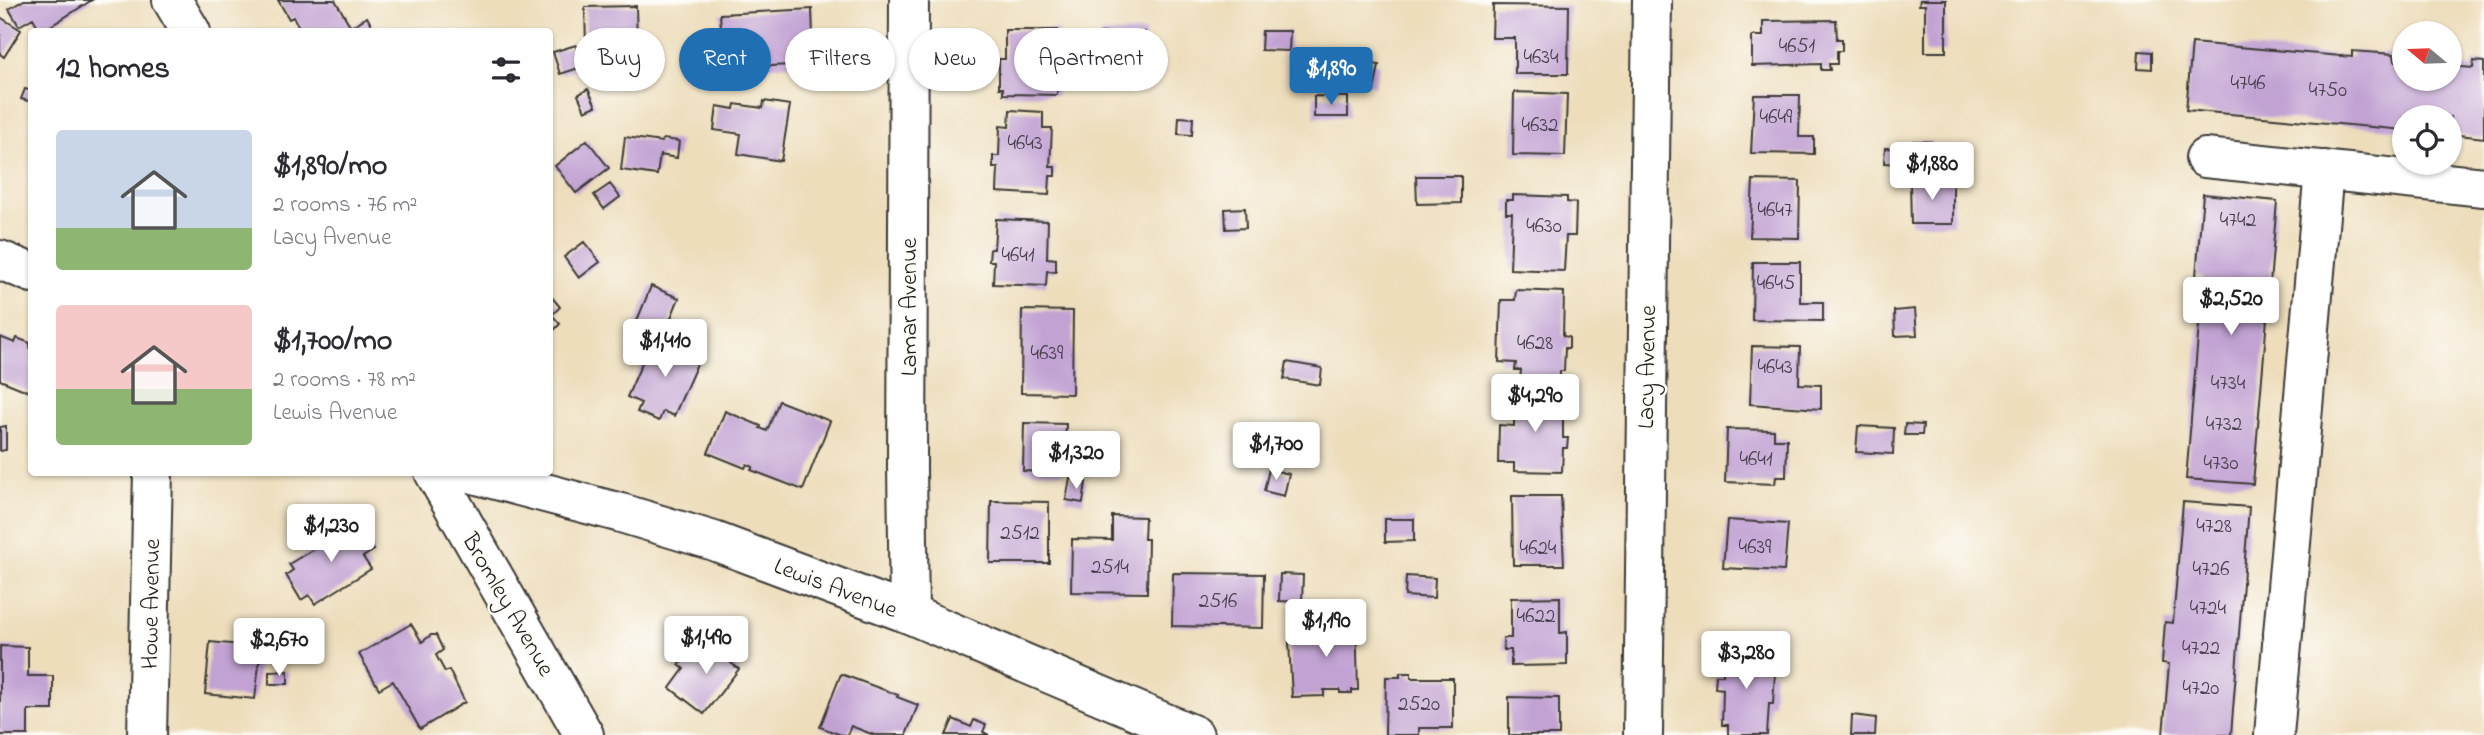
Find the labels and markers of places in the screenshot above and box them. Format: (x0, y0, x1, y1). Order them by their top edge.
pin: $1,890 (1274, 48, 1388, 107)
pin: $1,880 (1875, 142, 1989, 202)
pin: $2,520 (2174, 278, 2288, 337)
pin: $1,410 (608, 320, 722, 379)
pin: $4,290 (1478, 374, 1592, 434)
pin: $1,700 (1219, 422, 1333, 482)
pin: $1,320 (1019, 432, 1133, 491)
pin: $1,230 (274, 504, 388, 564)
pin: $1,190 (1269, 600, 1383, 659)
pin: $1,490 (649, 616, 763, 676)
pin: $2,670 (222, 618, 336, 678)
pin: $3,280 (1689, 632, 1803, 691)

